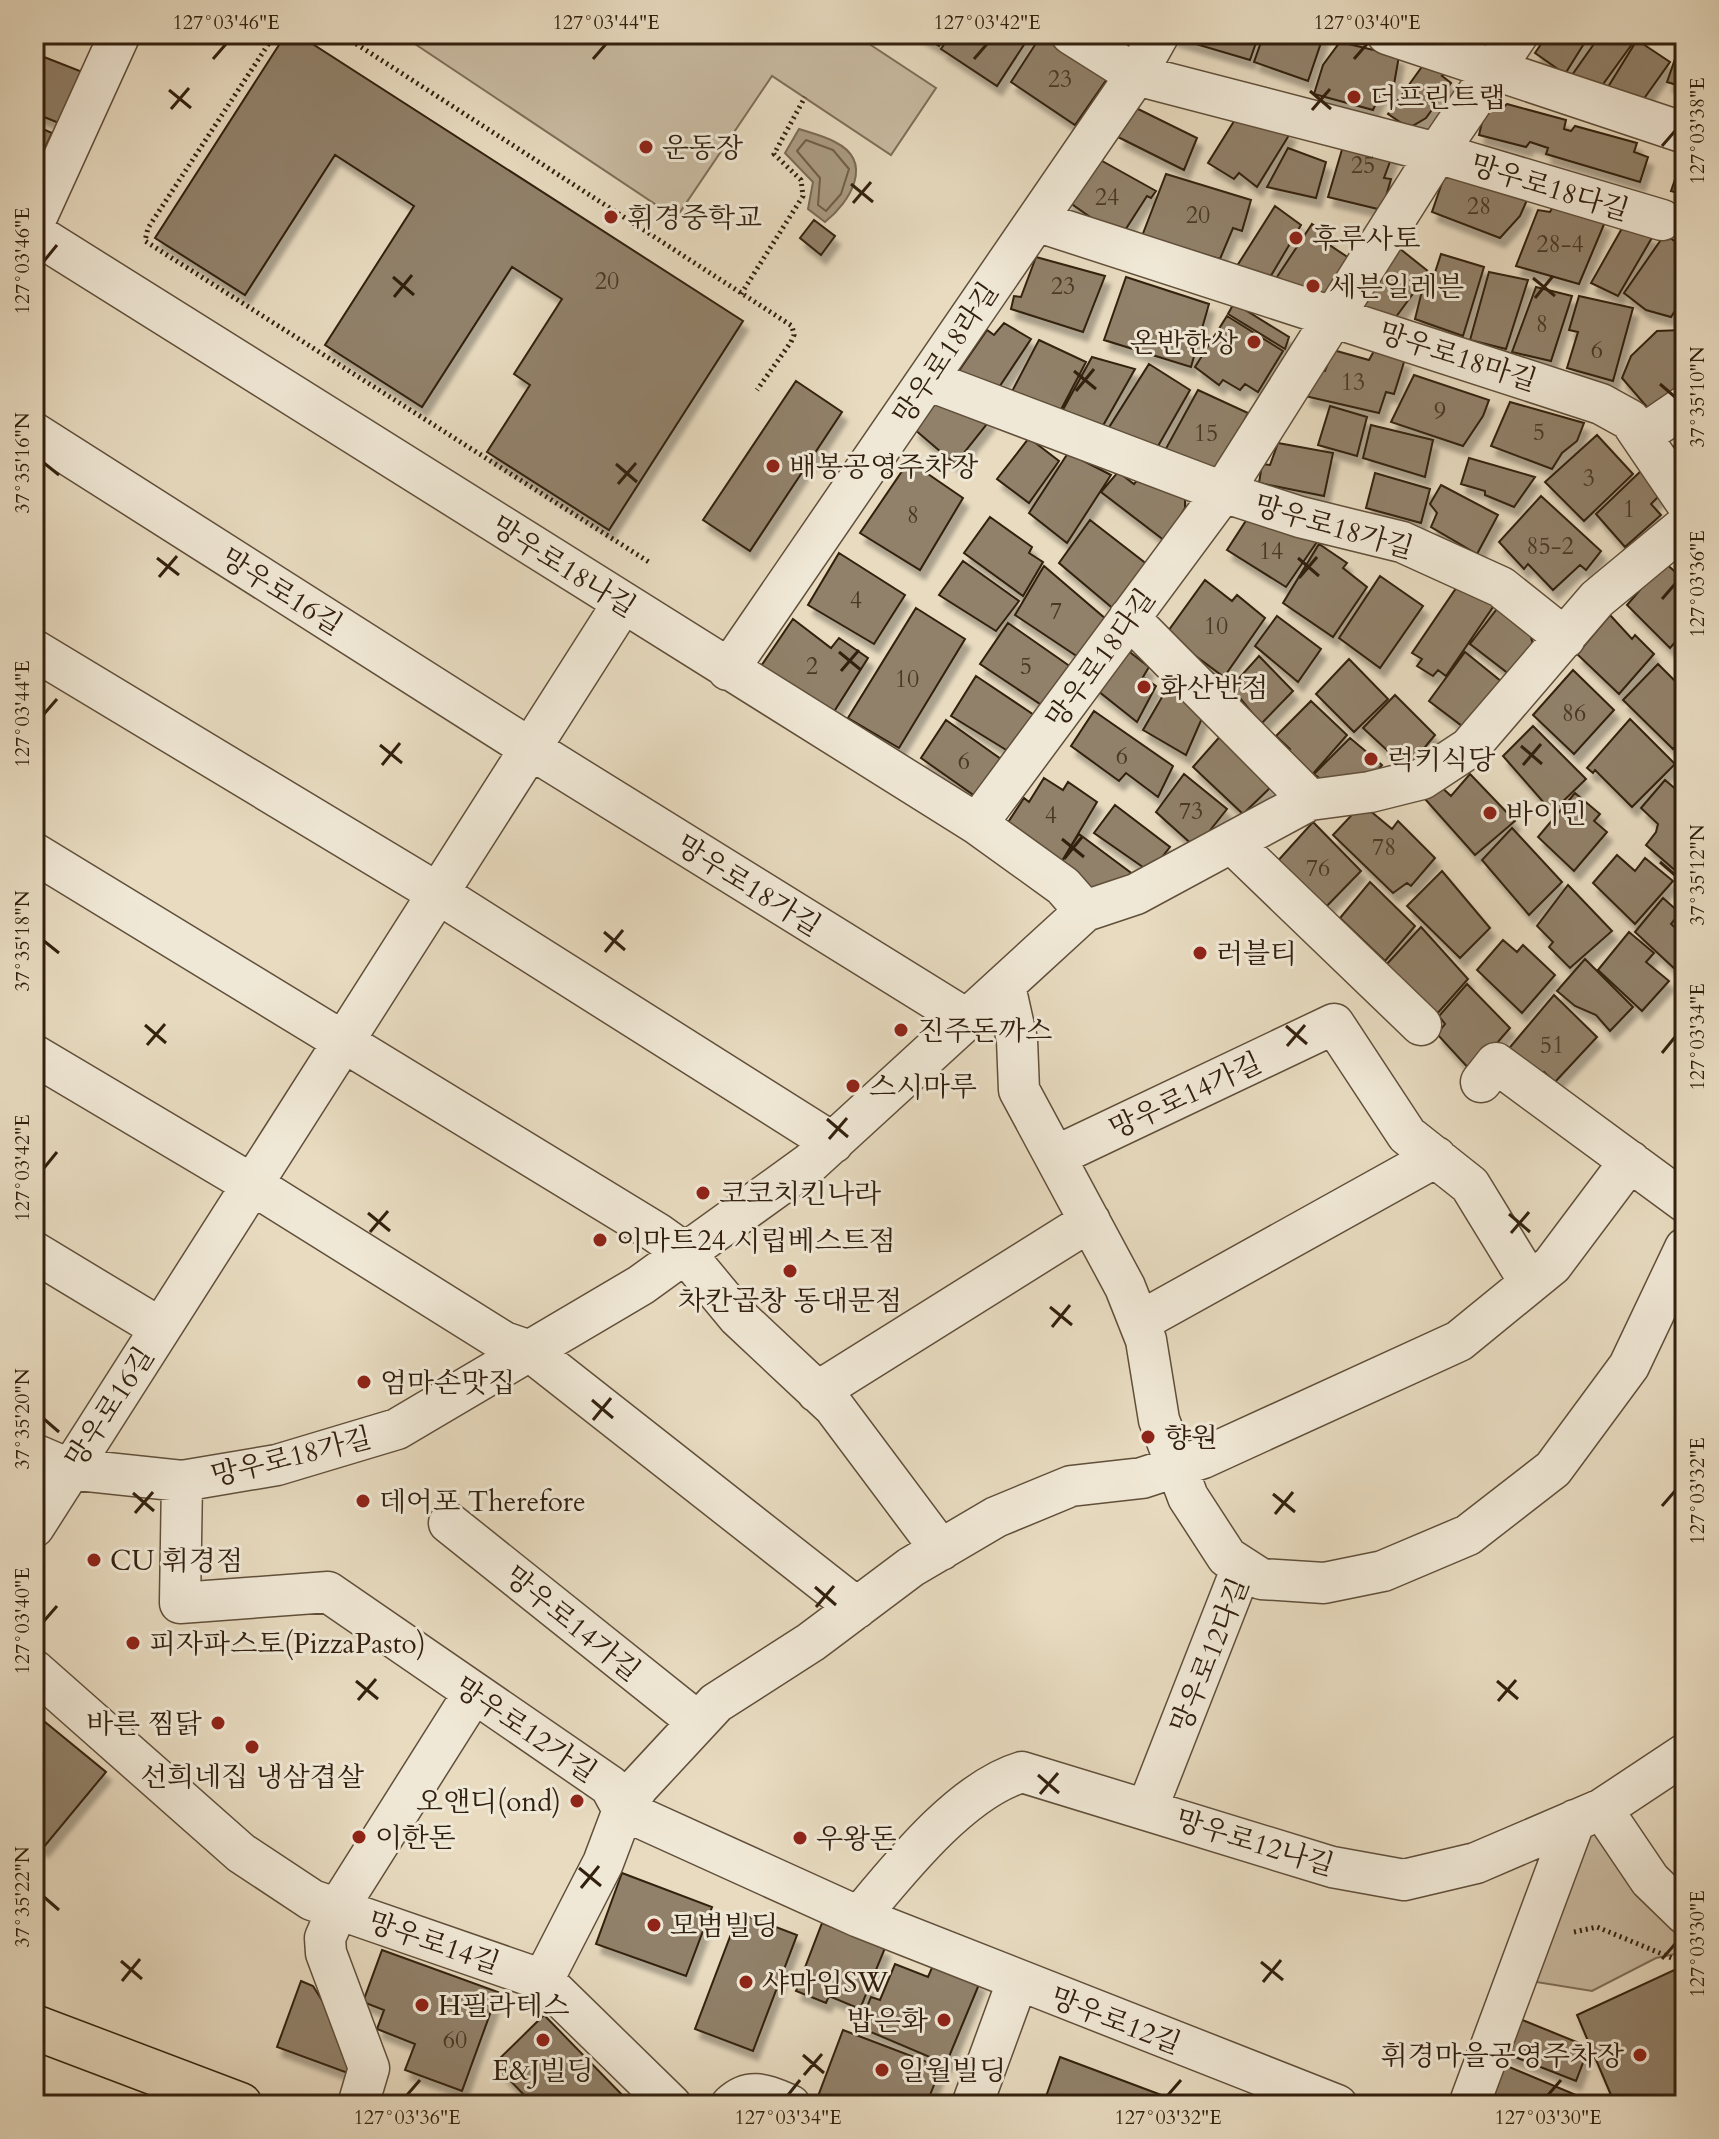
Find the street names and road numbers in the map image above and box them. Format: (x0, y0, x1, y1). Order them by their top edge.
street label: 망우로18다길 (1466, 146, 1634, 230)
street label: 망우로18라길 (884, 275, 1007, 432)
street label: 망우로18마길 (1374, 314, 1542, 400)
street label: 망우로18가길 (1250, 486, 1418, 568)
street label: 망우로18나길 (484, 507, 643, 626)
street label: 망우로16길 (213, 539, 350, 644)
street label: 망우로18다길 (1037, 581, 1164, 736)
street label: 망우로18가길 (669, 826, 828, 945)
street label: 망우로14가길 (1103, 1044, 1268, 1148)
street label: 망우로16길 (57, 1340, 163, 1475)
street label: 망우로18가길 (207, 1419, 375, 1495)
street label: 망우로14가길 (497, 1557, 648, 1690)
street label: 망우로12다길 (1162, 1572, 1258, 1738)
street label: 망우로12가길 (447, 1668, 604, 1791)
street label: 망우로12나길 (1171, 1801, 1339, 1885)
street label: 망우로14길 (363, 1903, 505, 1983)
street label: 망우로12길 (1045, 1979, 1186, 2063)

